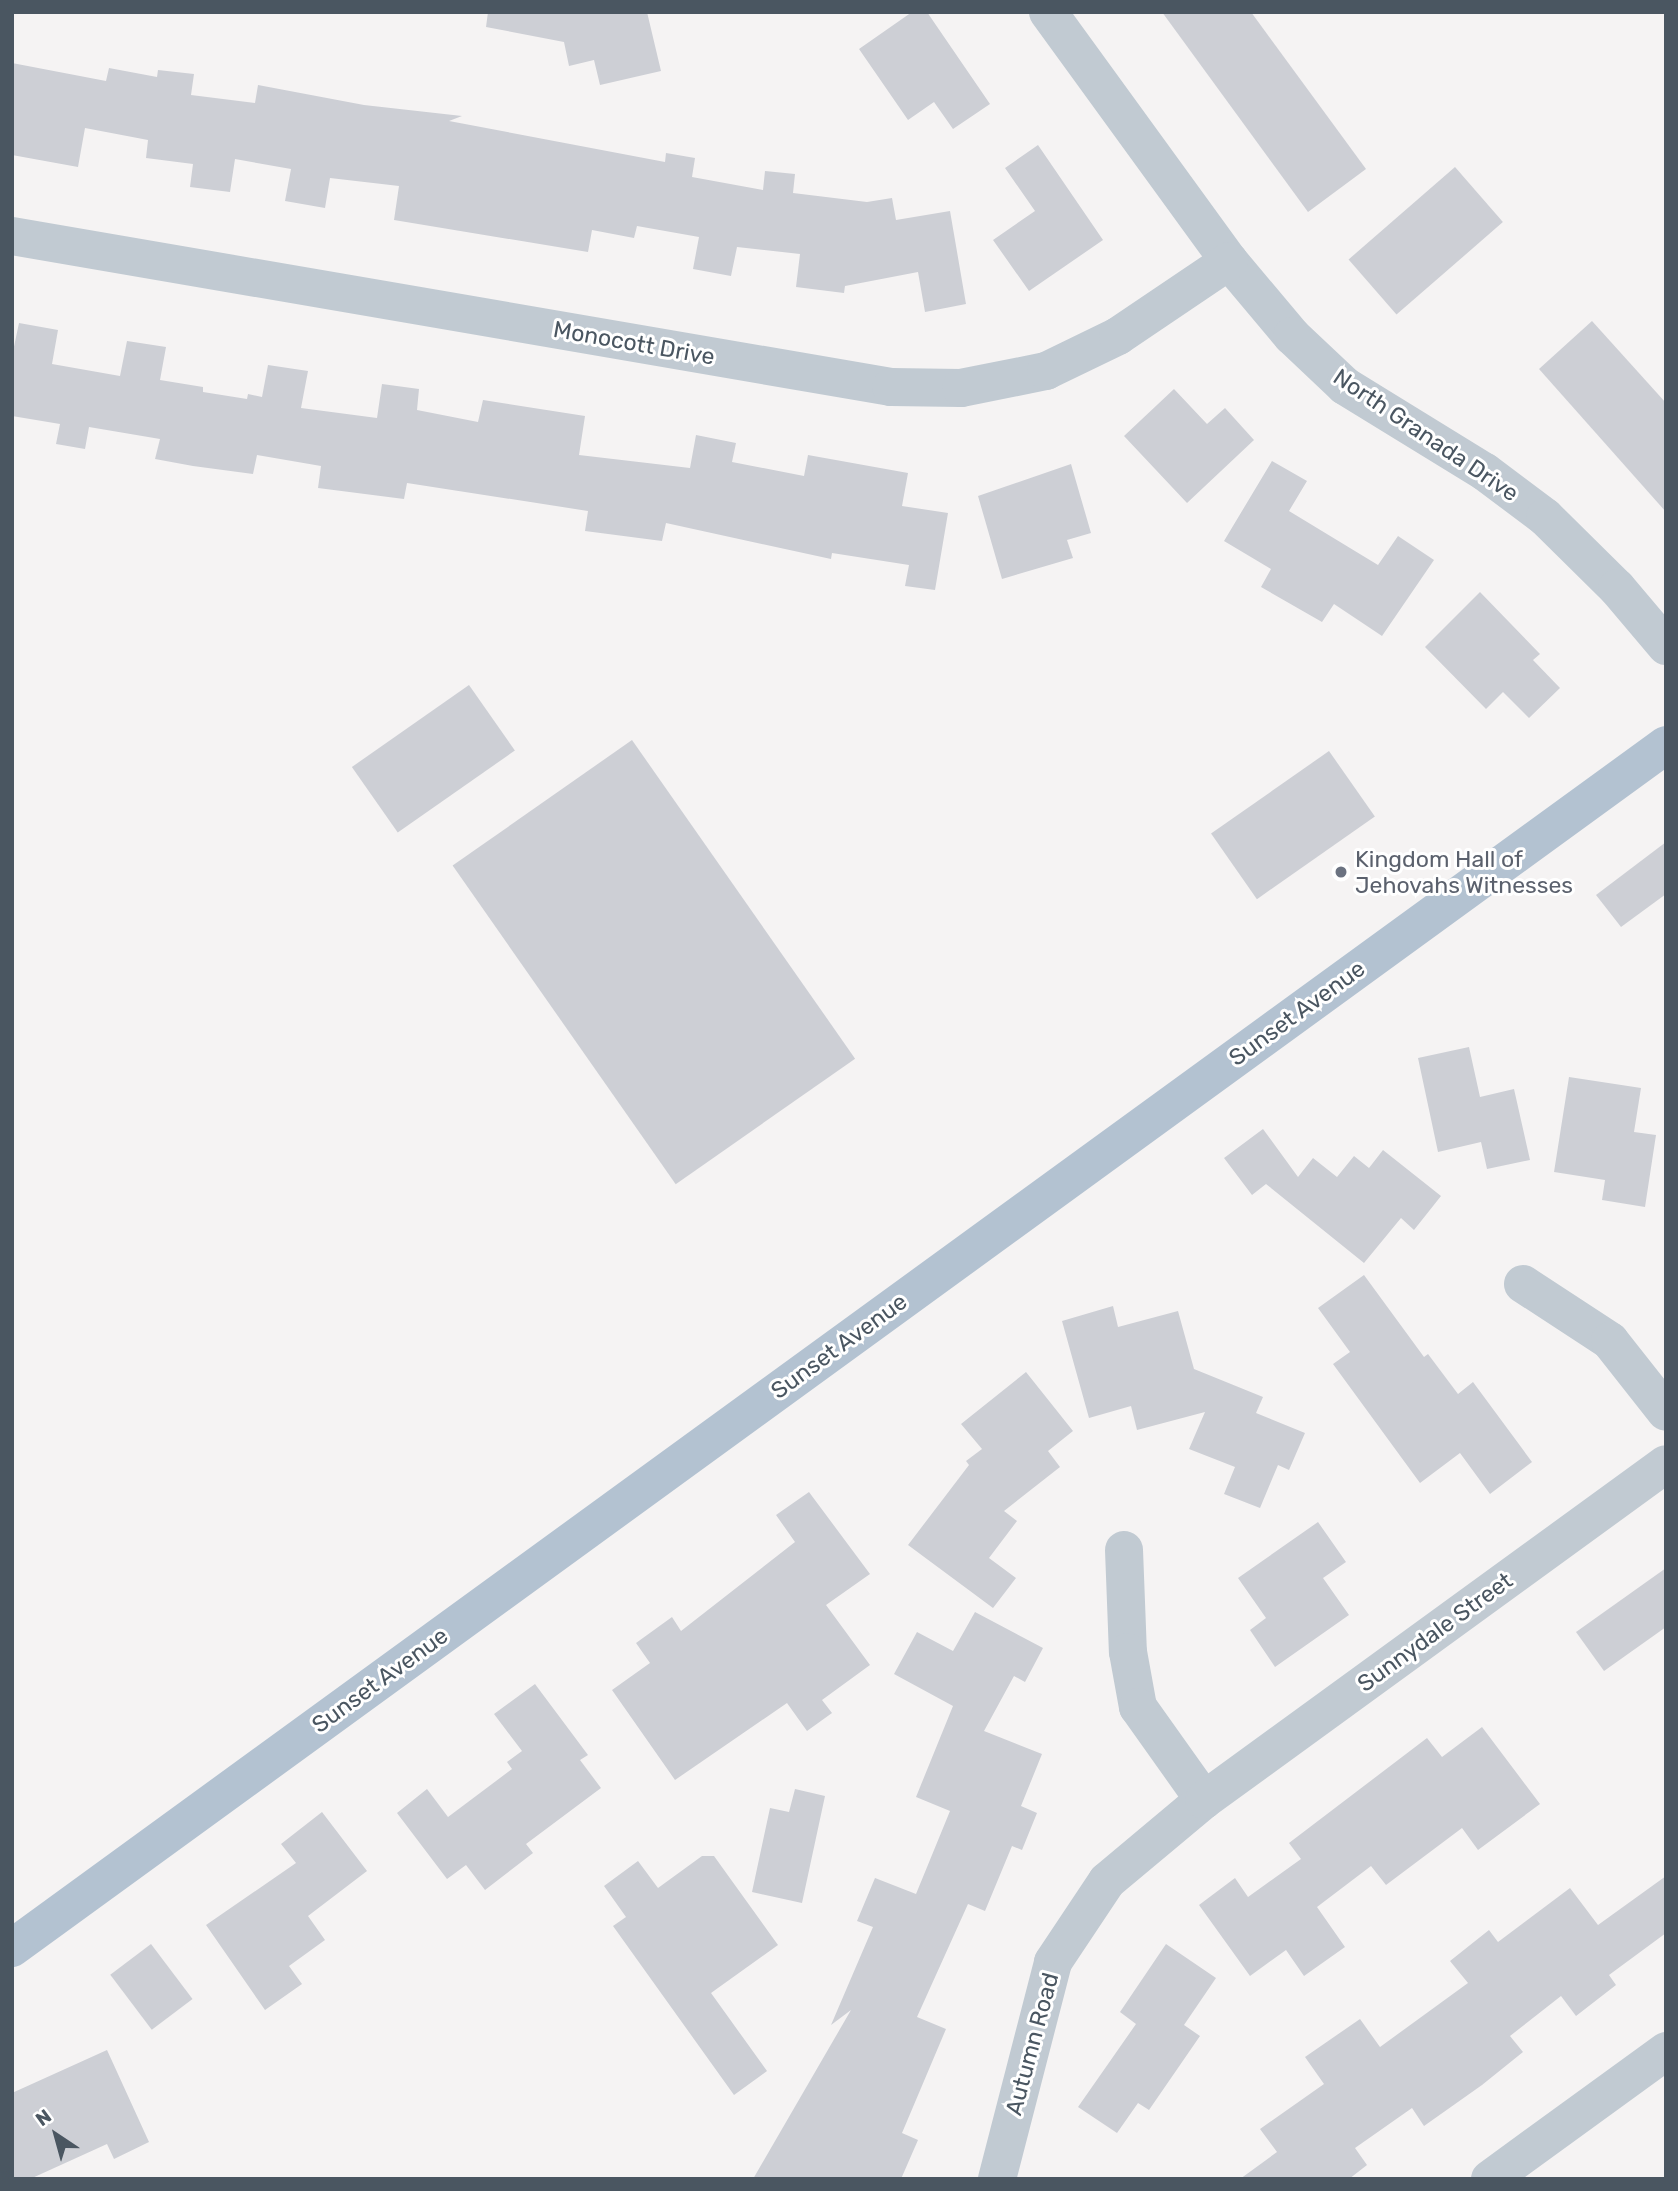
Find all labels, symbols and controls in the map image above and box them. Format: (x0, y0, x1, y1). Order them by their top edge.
street label: Monocott Drive (551, 315, 717, 371)
street label: North Granada Drive (1328, 363, 1524, 507)
place label: Kingdom Hall of Jehovahs Witnesses (1355, 845, 1573, 899)
marker: Kingdom Hall of Jehovahs Witnesses (1333, 864, 1349, 880)
street label: Sunset Avenue (1223, 954, 1371, 1072)
street label: Sunset Avenue (765, 1287, 913, 1405)
street label: Sunnydale Street (1352, 1566, 1518, 1698)
street label: Sunset Avenue (306, 1621, 454, 1739)
street label: Autumn Road (1000, 1970, 1064, 2118)
north arrow (21, 2100, 91, 2170)
text: N (31, 2104, 56, 2131)

